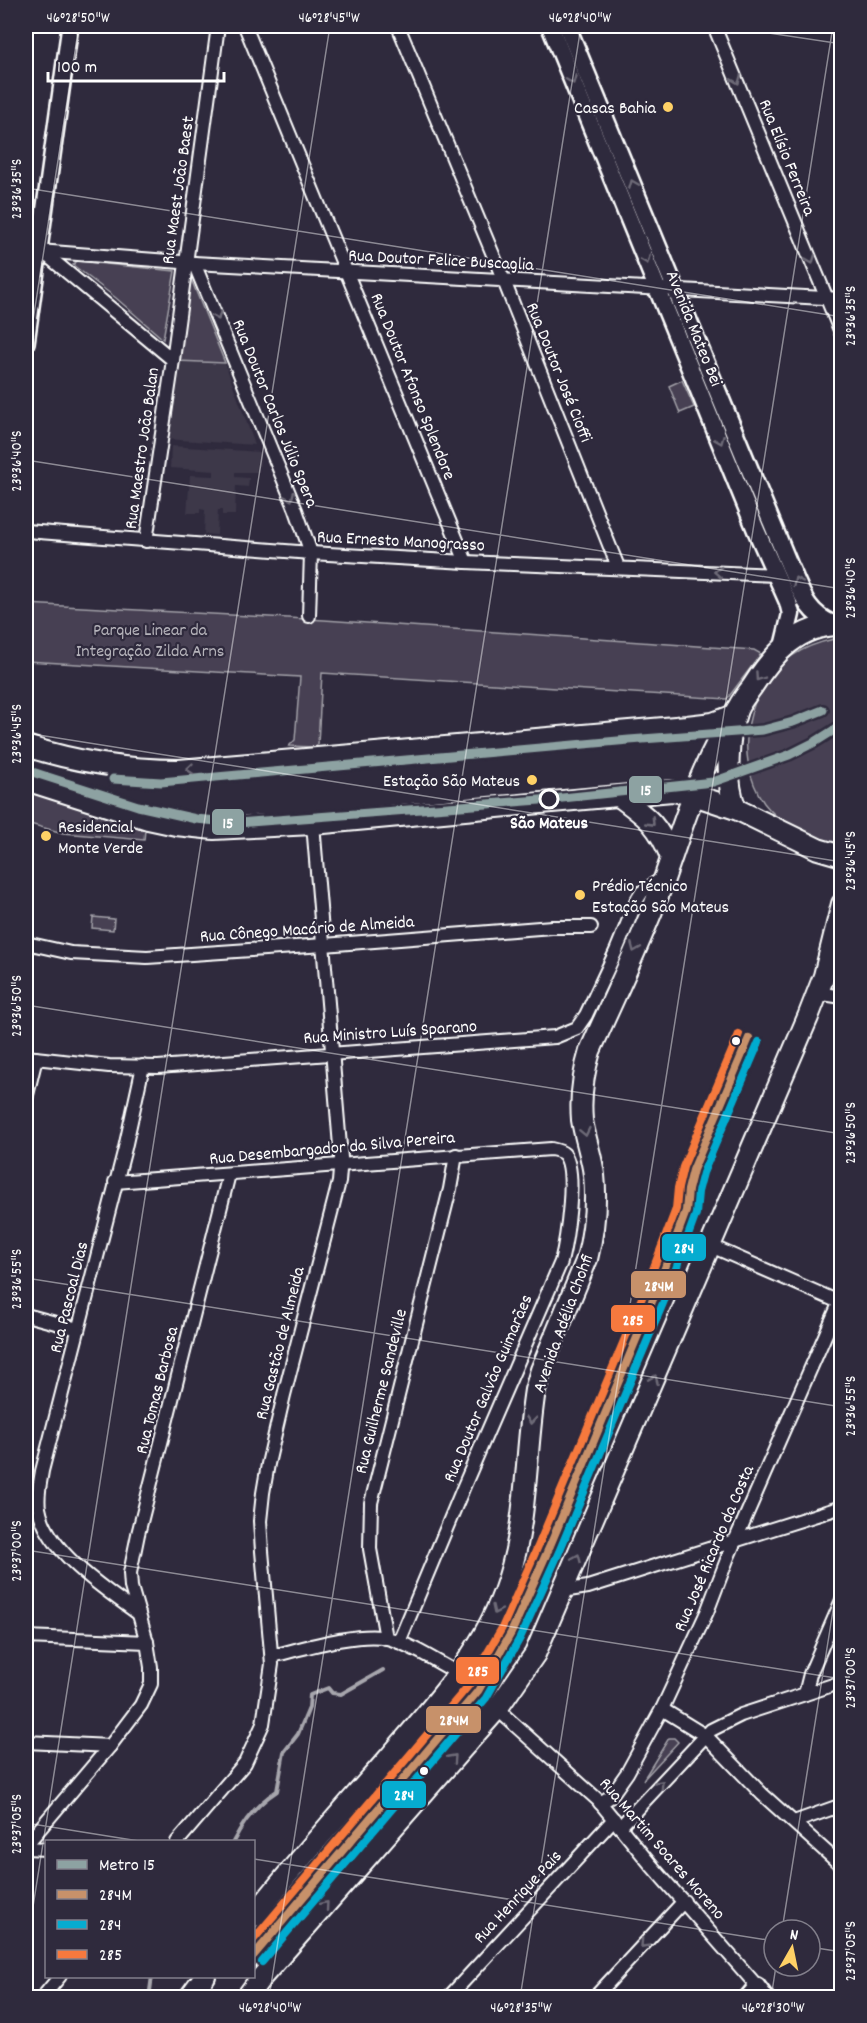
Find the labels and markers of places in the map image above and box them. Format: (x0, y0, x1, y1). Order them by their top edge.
place label: Casas Bahia (574, 97, 657, 122)
marker: Casas Bahia (661, 100, 675, 114)
place label: Estação São Mateus (383, 770, 520, 795)
marker: Estação São Mateus (525, 773, 539, 787)
marker: São Mateus (539, 789, 559, 809)
place label: São Mateus (510, 812, 588, 837)
place label: Residencial Monte Verde (58, 816, 143, 862)
marker: Residencial Monte Verde (39, 829, 53, 843)
place label: Prédio Técnico Estação São Mateus (592, 875, 729, 921)
marker: Prédio Técnico Estação São Mateus (573, 888, 587, 902)
unlabelled marker (730, 1035, 742, 1047)
unlabelled marker (418, 1765, 430, 1777)

